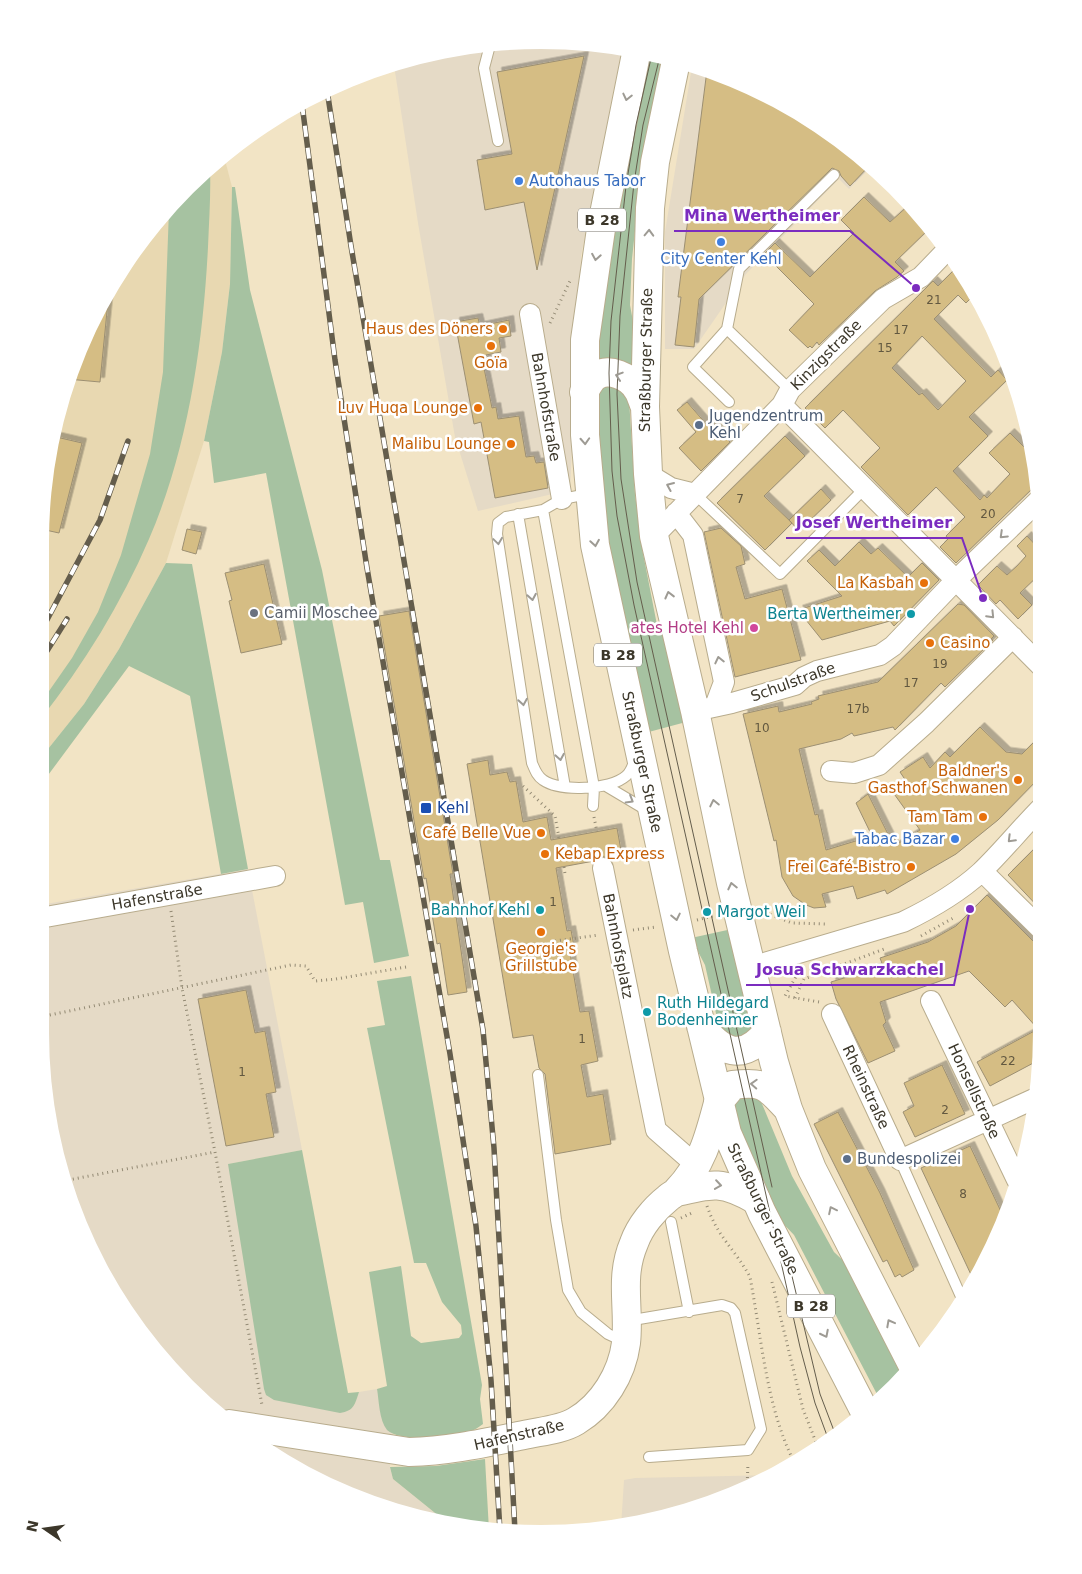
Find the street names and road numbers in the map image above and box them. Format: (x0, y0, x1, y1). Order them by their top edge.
road number: B 28 (578, 208, 626, 232)
street label: Straßburger Straße (636, 288, 656, 432)
street label: Kinzigstraße (787, 316, 865, 394)
street label: Bahnhofstraße (528, 351, 564, 463)
road number: B 28 (594, 644, 642, 666)
street label: Schulstraße (748, 658, 838, 706)
street label: Straßburger Straße (618, 690, 666, 834)
street label: Hafenstraße (110, 880, 204, 914)
street label: Bahnhofsplatz (599, 892, 637, 1000)
street label: Honsellstraße (944, 1040, 1004, 1142)
street label: Rheinstraße (839, 1042, 893, 1132)
street label: Straßburger Straße (723, 1140, 803, 1278)
road number: B 28 (787, 1294, 835, 1318)
street label: Hafenstraße (472, 1416, 566, 1454)

